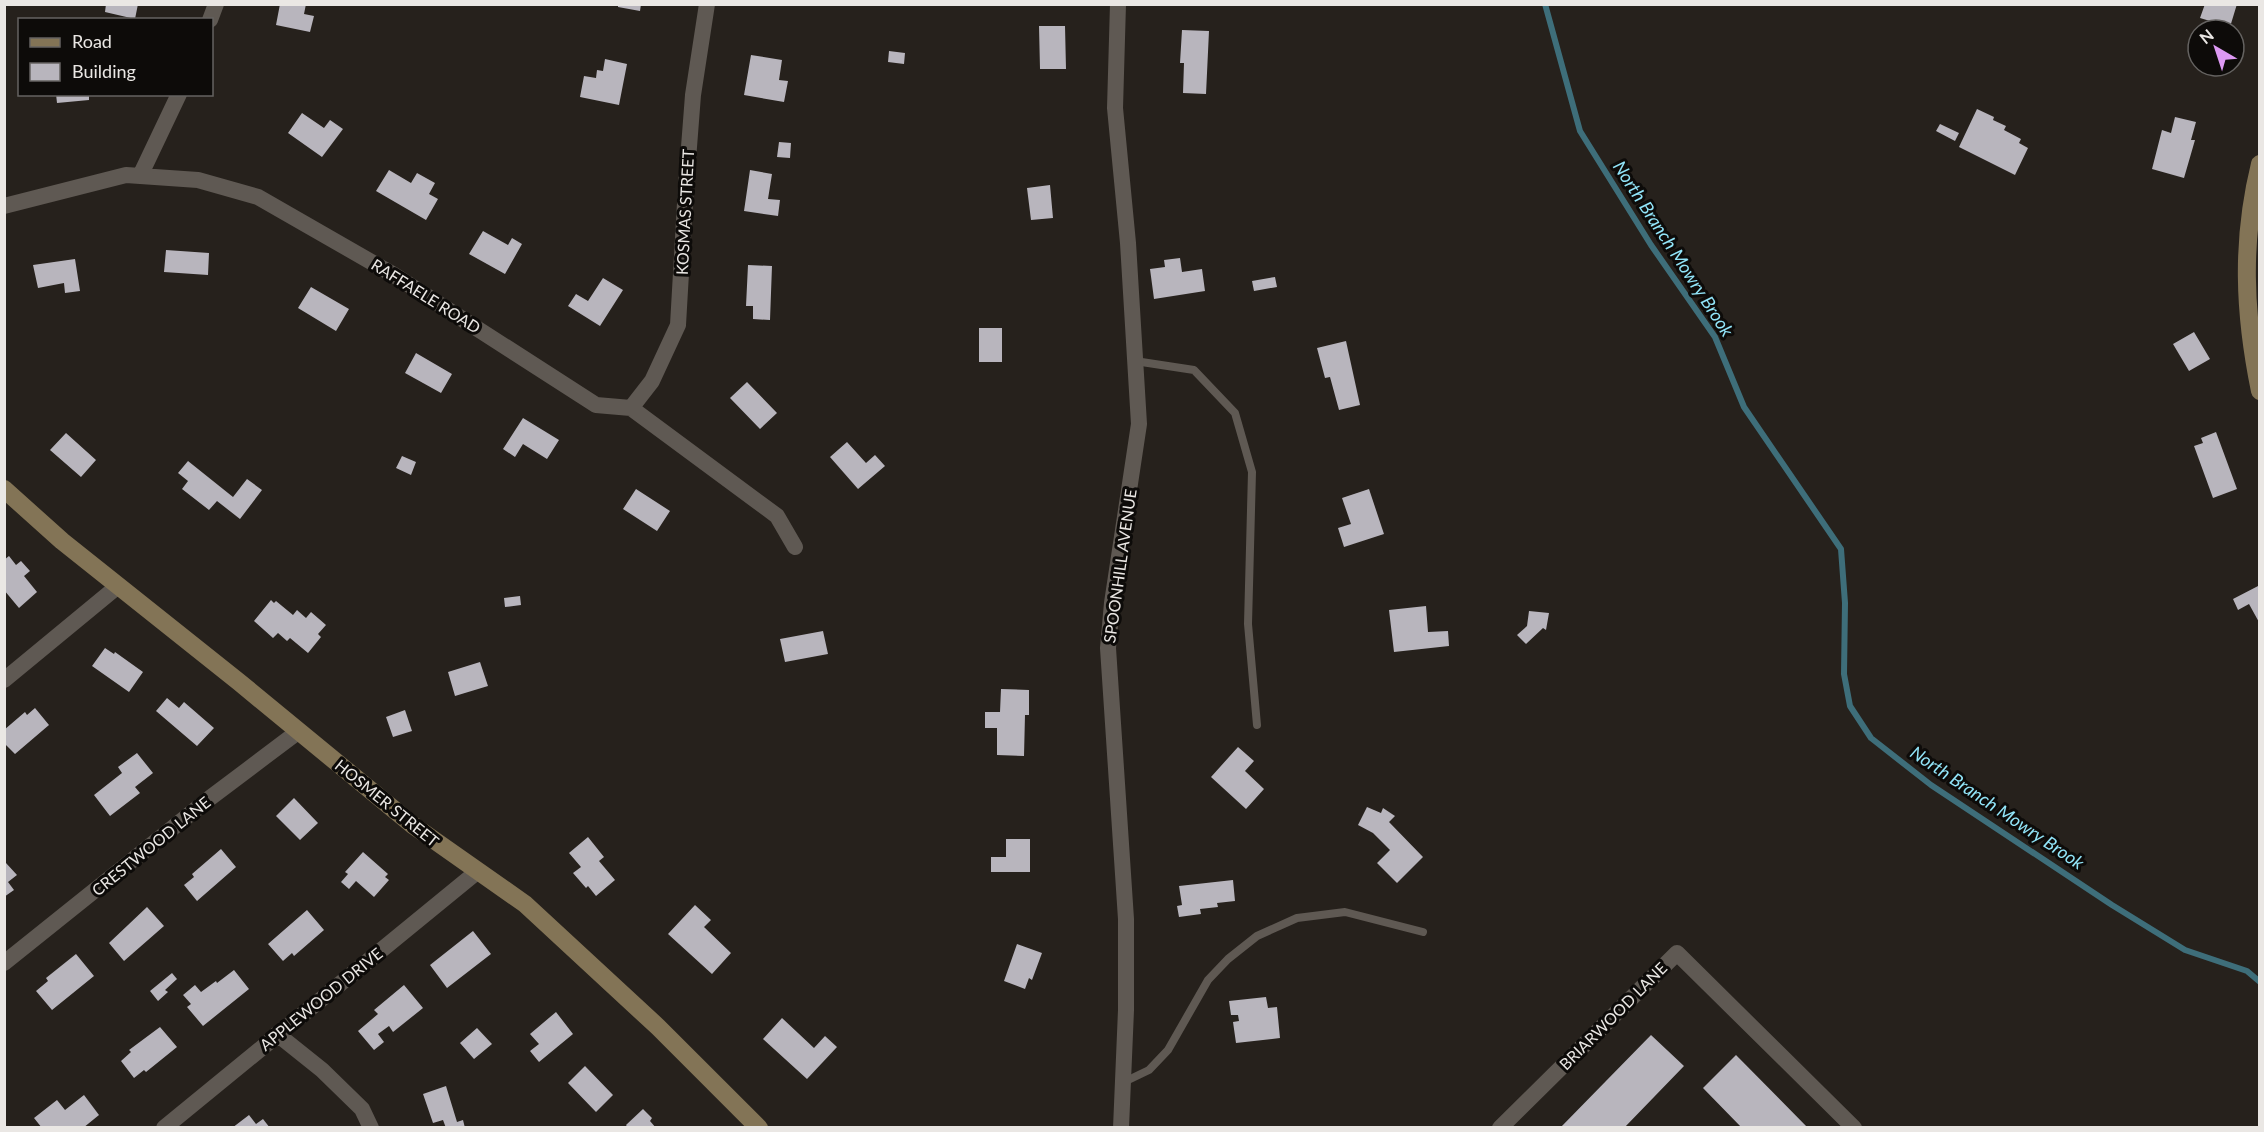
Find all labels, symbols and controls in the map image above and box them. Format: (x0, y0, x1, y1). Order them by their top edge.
legend (18, 18, 213, 96)
north arrow (2186, 18, 2246, 78)
text: N (2195, 25, 2217, 47)
text: Road (72, 30, 112, 52)
text: Building (72, 60, 136, 82)
street label: KOSMAS STREET (672, 148, 697, 275)
water label: North Branch Mowry Brook (1609, 157, 1739, 341)
street label: RAFFAELE ROAD (368, 254, 484, 337)
street label: SPOONHILL AVENUE (1099, 488, 1140, 644)
water label: North Branch Mowry Brook (1906, 741, 2089, 874)
street label: HOSMER STREET (332, 755, 443, 851)
street label: CRESTWOOD LANE (88, 792, 214, 899)
street label: APPLEWOOD DRIVE (255, 943, 386, 1054)
street label: BRIARWOOD LANE (1555, 958, 1670, 1073)

